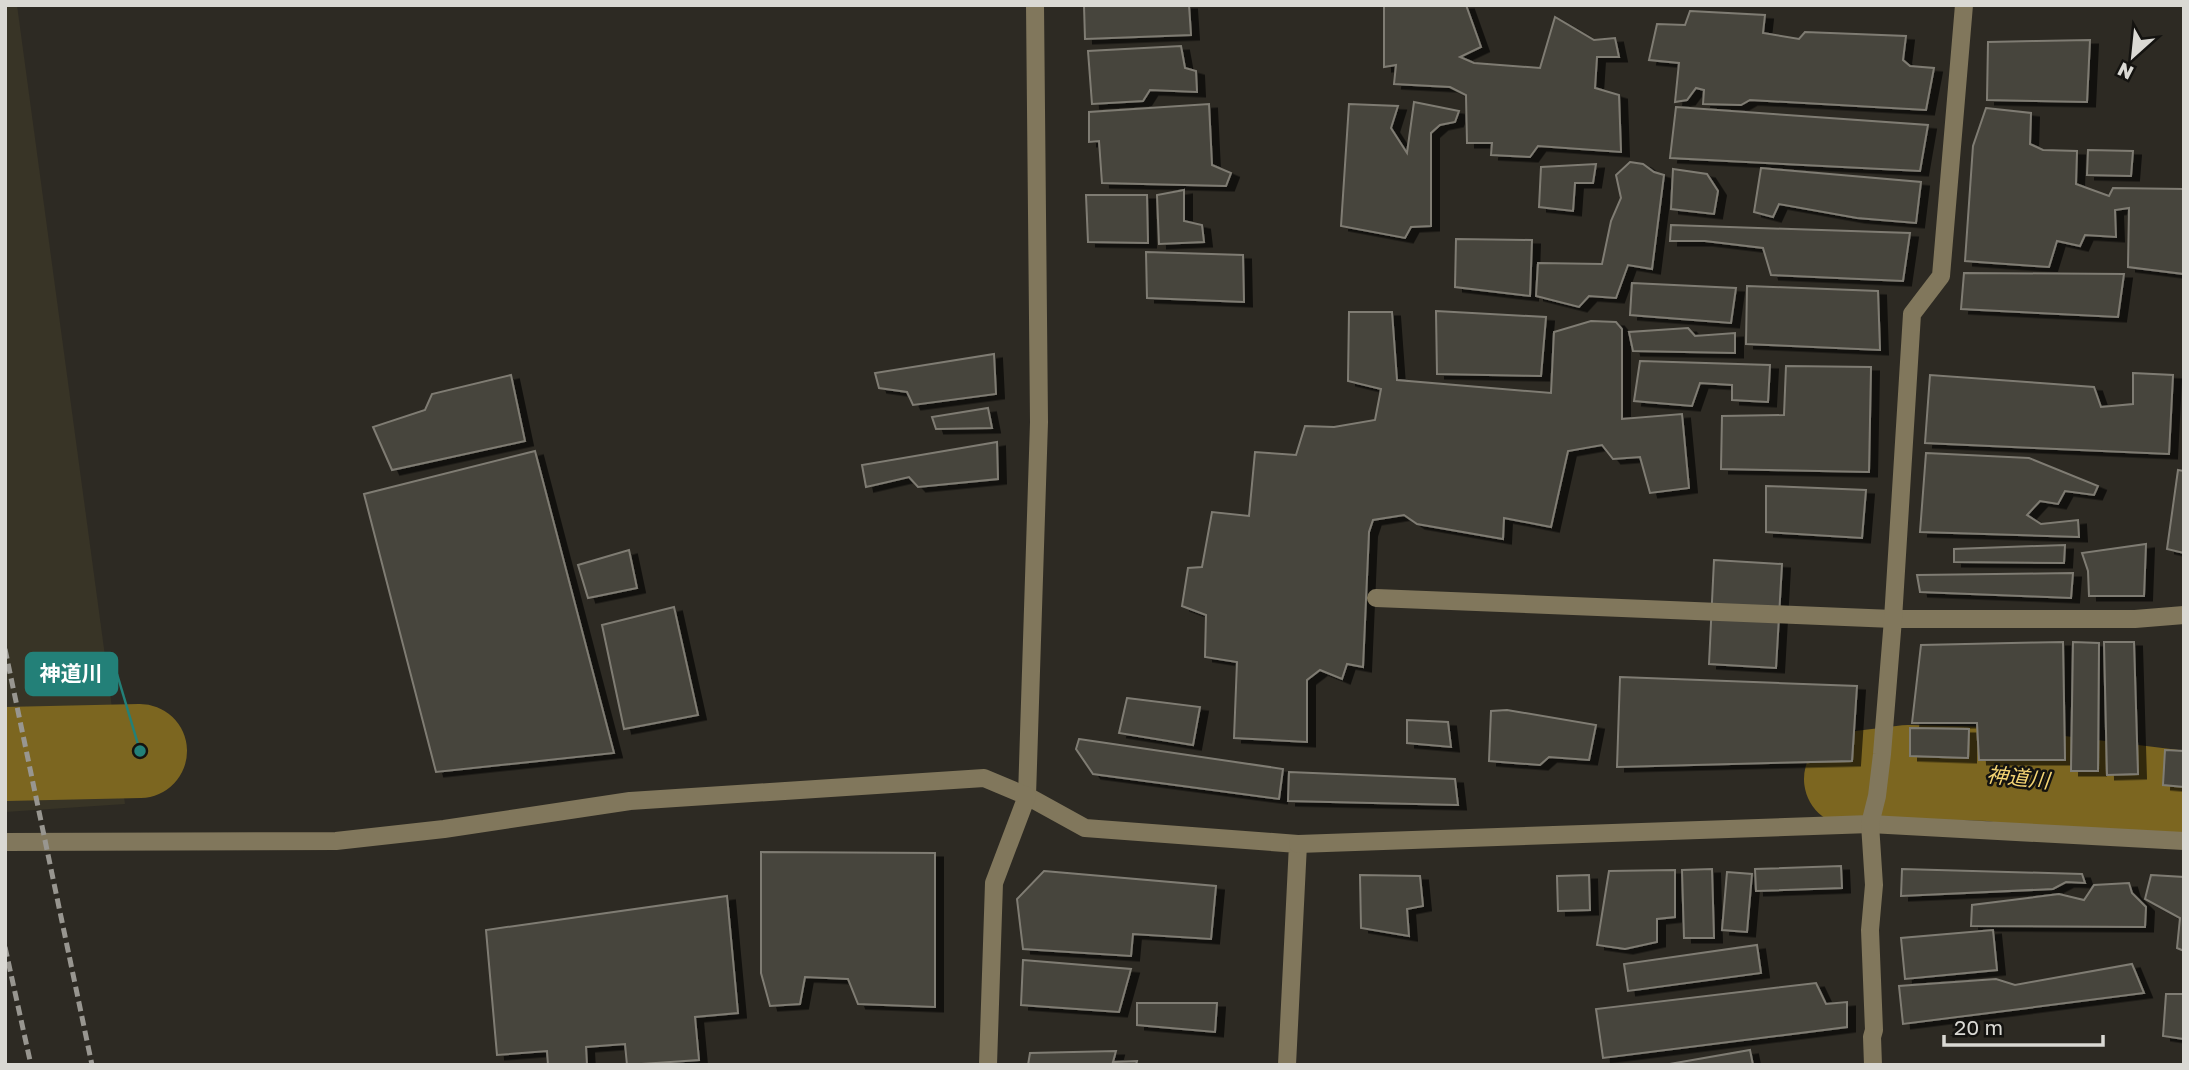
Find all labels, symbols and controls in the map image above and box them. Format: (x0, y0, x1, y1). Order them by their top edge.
north arrow (2098, 21, 2168, 91)
text: N (2113, 58, 2137, 85)
callout: 神道川 (26, 653, 117, 695)
text: 神道川 (40, 660, 103, 686)
water label: 神道川 (1985, 761, 2053, 793)
scale bar (1944, 1004, 2103, 1048)
text: 20 m (1954, 1014, 2003, 1040)

